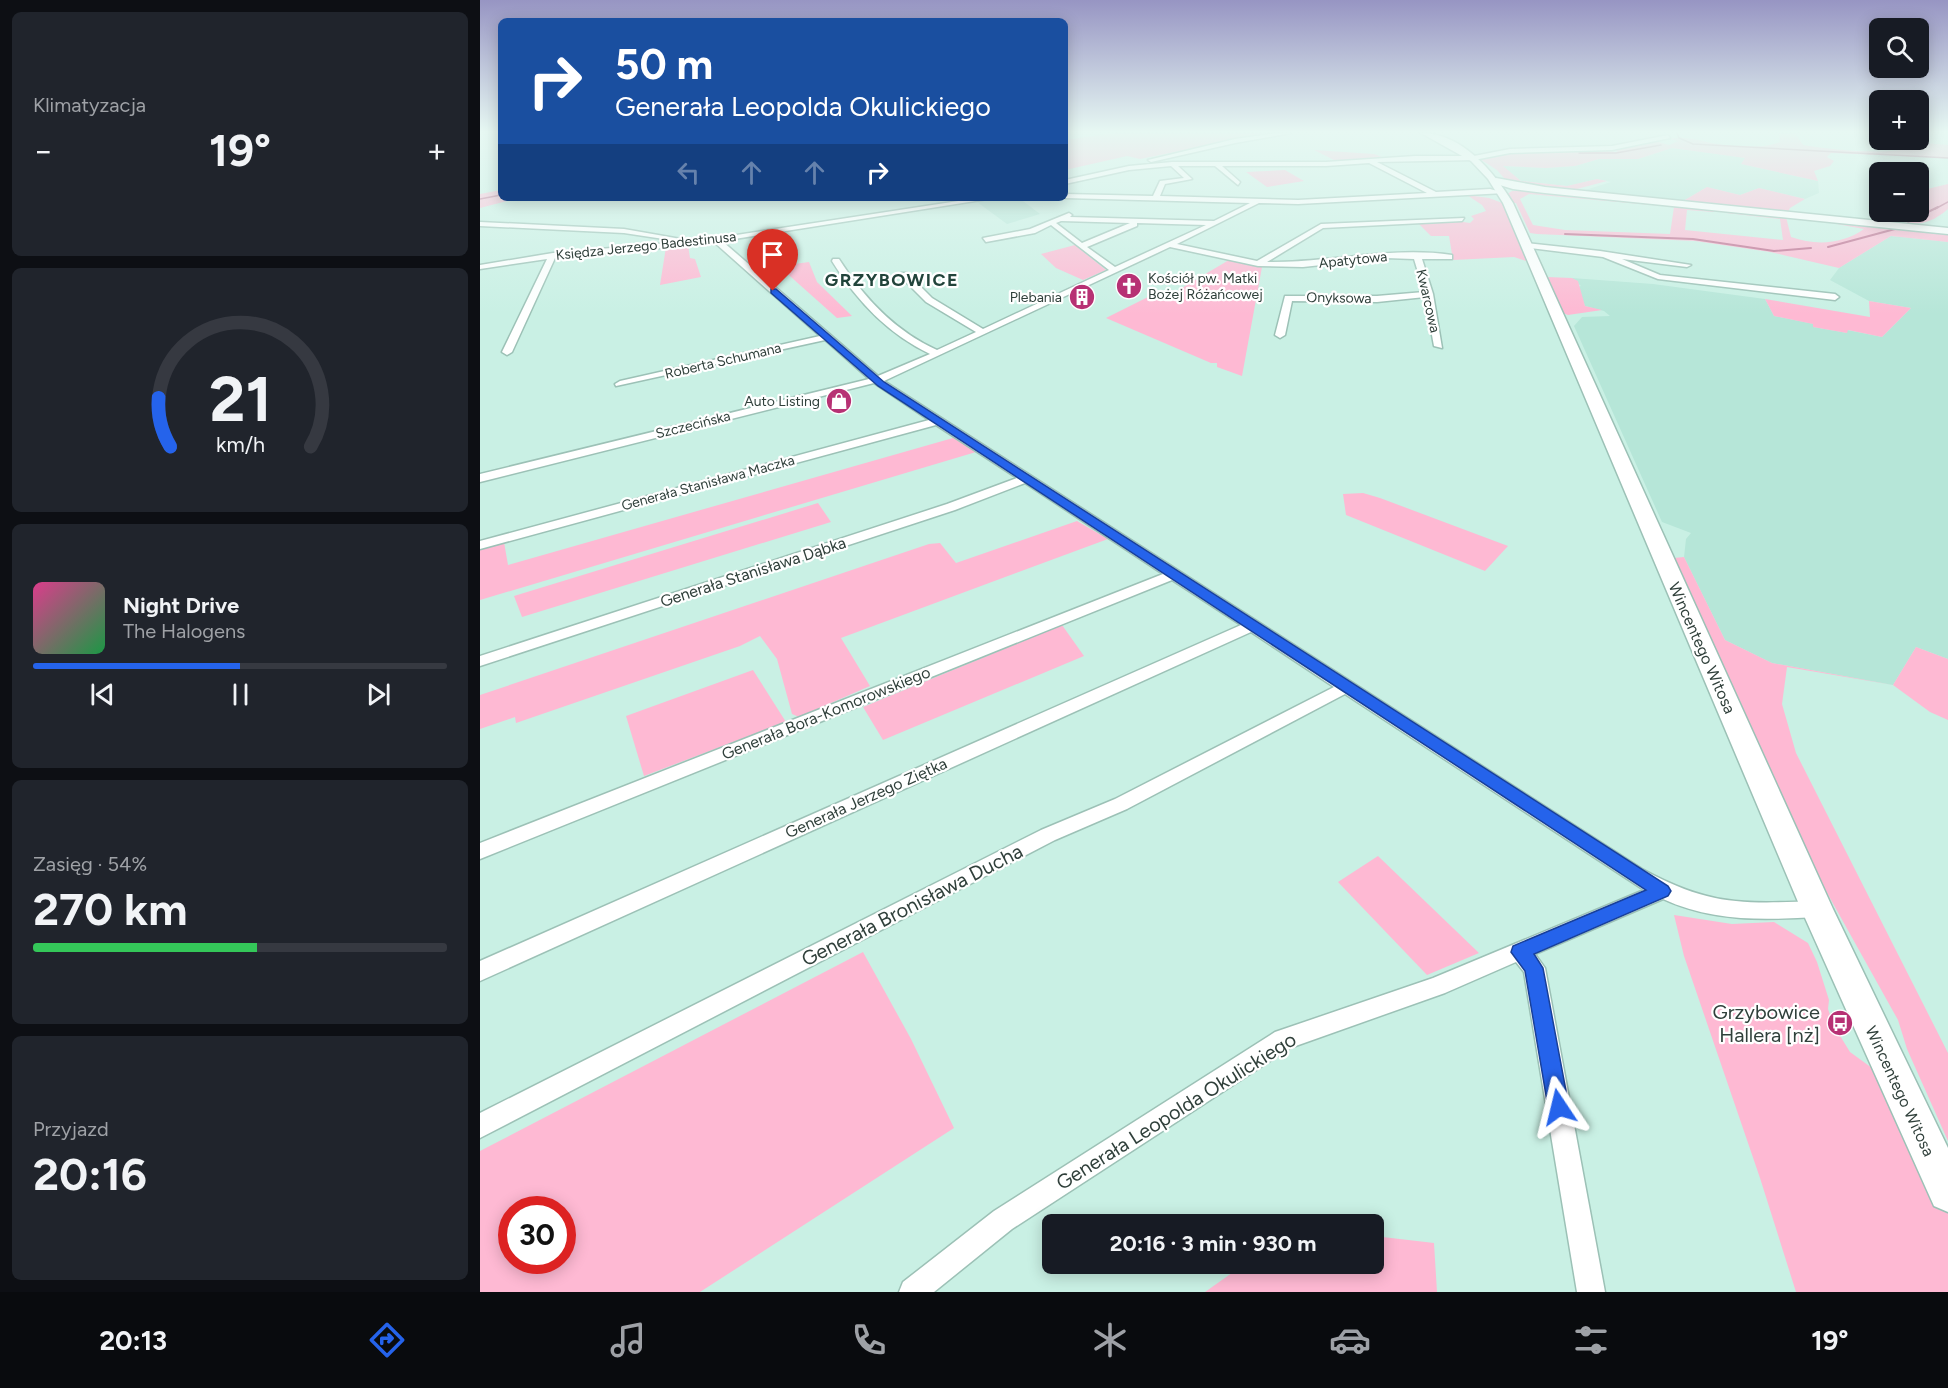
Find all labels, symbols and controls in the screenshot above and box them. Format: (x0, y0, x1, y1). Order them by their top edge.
map controls (1869, 18, 1929, 222)
button: search (1869, 18, 1929, 78)
text: 50 m (615, 39, 713, 90)
icon: right (516, 42, 594, 120)
text: Generała Leopolda Okulickiego (615, 90, 991, 123)
button: + (1869, 90, 1929, 150)
text: Klimatyzacja (33, 93, 146, 117)
text: 19° (209, 123, 271, 177)
text: − (33, 131, 54, 170)
text: + (426, 131, 447, 170)
icon: left (672, 156, 705, 189)
icon: ahead (735, 156, 768, 189)
icon: ahead (798, 156, 831, 189)
icon: right (861, 156, 894, 189)
button: − (1869, 162, 1929, 222)
street label: Księdza Jerzego Badestinusa (555, 228, 737, 264)
pin (747, 229, 798, 291)
icon: arrive (756, 238, 789, 271)
street label: Apatytowa (1318, 248, 1388, 272)
street label: Kwarcowa (1412, 268, 1444, 334)
district label: GRZYBOWICE (825, 269, 959, 291)
place label: Kościół pw. Matki Bożej Różańcowej (1148, 270, 1263, 303)
church icon: Kościół pw. Matki Bożej Różańcowej (1114, 271, 1144, 301)
building icon: Plebania (1067, 282, 1097, 312)
place label: Plebania (1010, 289, 1062, 306)
street label: Onyksowa (1306, 289, 1372, 307)
street label: Roberta Schumana (663, 339, 783, 383)
text: 21 (209, 362, 271, 437)
shop icon: Auto Listing (824, 386, 854, 416)
place label: Auto Listing (744, 393, 820, 410)
street label: Szczecińska (654, 407, 732, 443)
text: km/h (216, 432, 264, 457)
street label: Generała Stanisława Maczka (620, 452, 796, 514)
street label: Generała Stanisława Dąbka (658, 533, 848, 611)
street label: Wincentego Witosa (1665, 579, 1739, 717)
text: Night Drive (123, 592, 239, 619)
text: The Halogens (123, 619, 245, 643)
street label: Generała Bora-Komorowskiego (719, 662, 933, 764)
icon: previous (86, 678, 119, 711)
icon: pause (224, 678, 257, 711)
icon: next (362, 678, 395, 711)
street label: Generała Jerzego Ziętka (782, 754, 950, 842)
street label: Generała Bronisława Ducha (797, 839, 1027, 971)
text: Zasięg · 54% (33, 852, 147, 876)
text: 270 km (33, 882, 187, 936)
place label: Grzybowice Hallera [nż] (1713, 1000, 1820, 1047)
bus stop icon: Grzybowice Hallera [nż] (1825, 1008, 1855, 1038)
street label: Wincentego Witosa (1861, 1023, 1939, 1159)
street label: Generała Leopolda Okulickiego (1052, 1027, 1300, 1195)
position arrow (1527, 1075, 1591, 1139)
text: Przyjazd (33, 1117, 109, 1141)
text: 20:16 (33, 1147, 147, 1201)
speed limit sign: 30 (498, 1196, 576, 1274)
text: 20:16 · 3 min · 930 m (1110, 1230, 1316, 1257)
icon: directions (366, 1319, 408, 1361)
icon: music (607, 1319, 649, 1361)
icon: phone (848, 1319, 890, 1361)
icon: climate (1089, 1319, 1131, 1361)
icon: car (1329, 1319, 1371, 1361)
icon: filters (1570, 1319, 1612, 1361)
text: 20:13 (99, 1324, 167, 1357)
text: 19° (1811, 1324, 1849, 1357)

